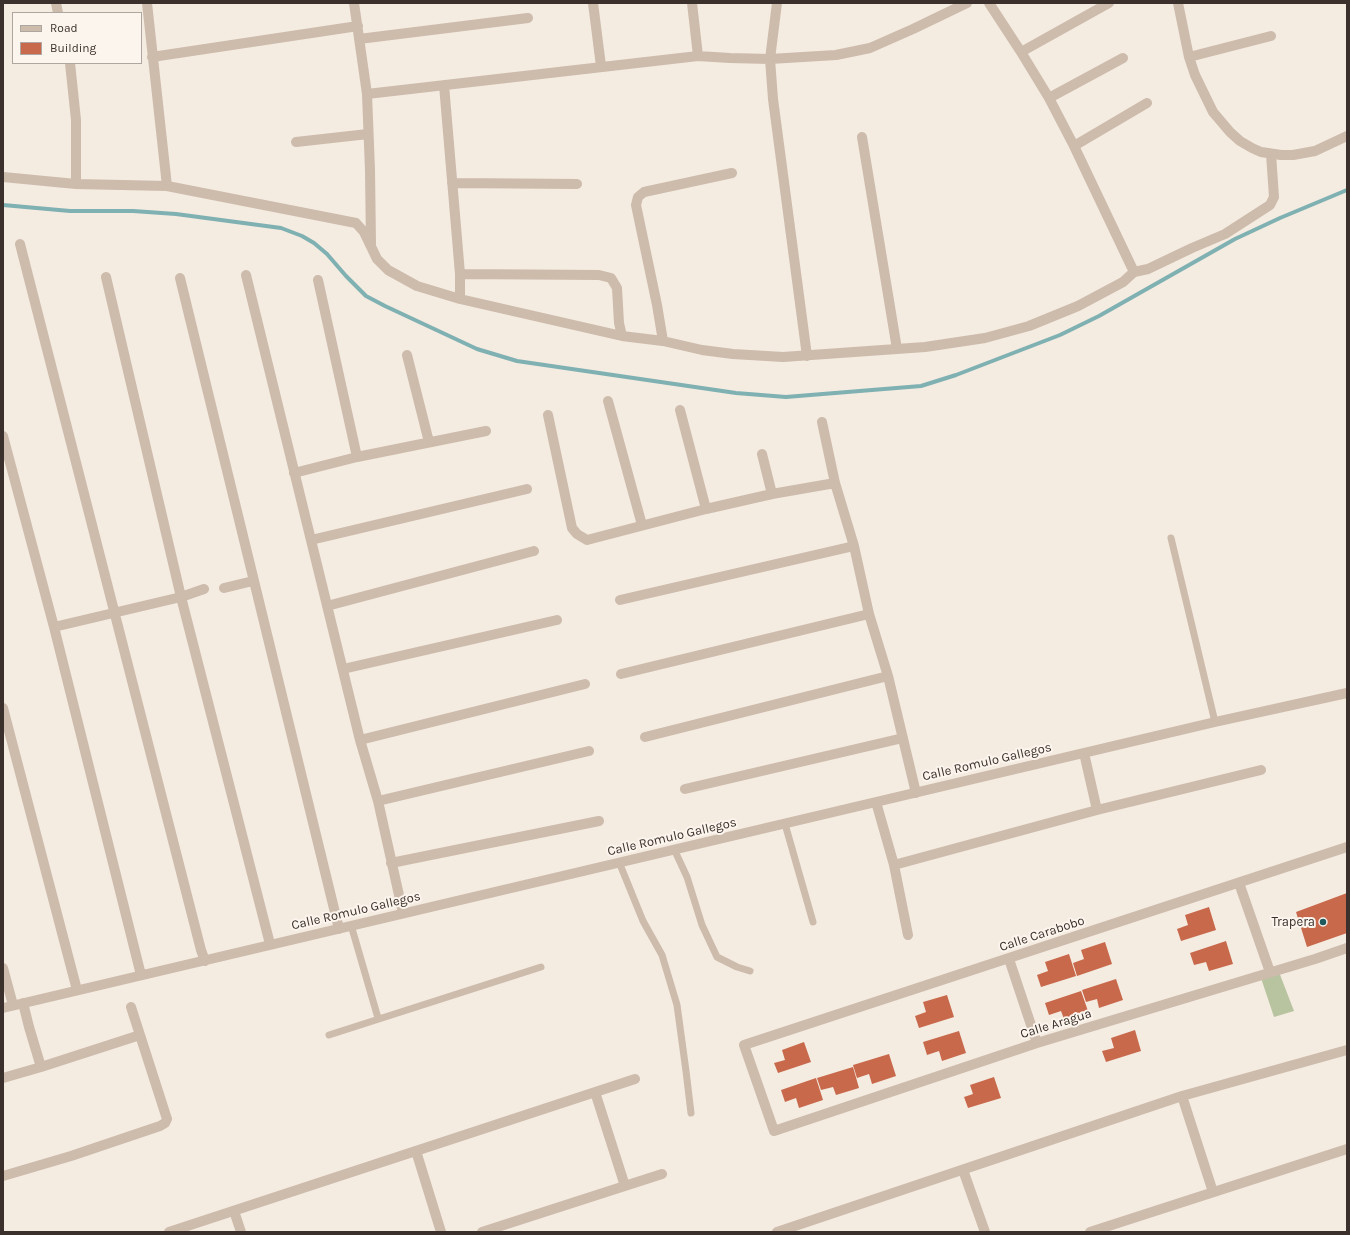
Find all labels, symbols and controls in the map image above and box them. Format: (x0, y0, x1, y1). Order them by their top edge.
legend (12, 12, 142, 64)
text: Road (50, 21, 78, 35)
text: Building (50, 41, 96, 55)
street label: Calle Romulo Gallegos (921, 740, 1053, 784)
street label: Calle Romulo Gallegos (606, 815, 738, 859)
street label: Calle Romulo Gallegos (290, 889, 422, 933)
street label: Calle Carabobo (997, 913, 1087, 955)
place label: Trapera (1271, 914, 1315, 930)
marker: Trapera (1318, 917, 1328, 927)
street label: Calle Aragua (1018, 1006, 1094, 1042)

